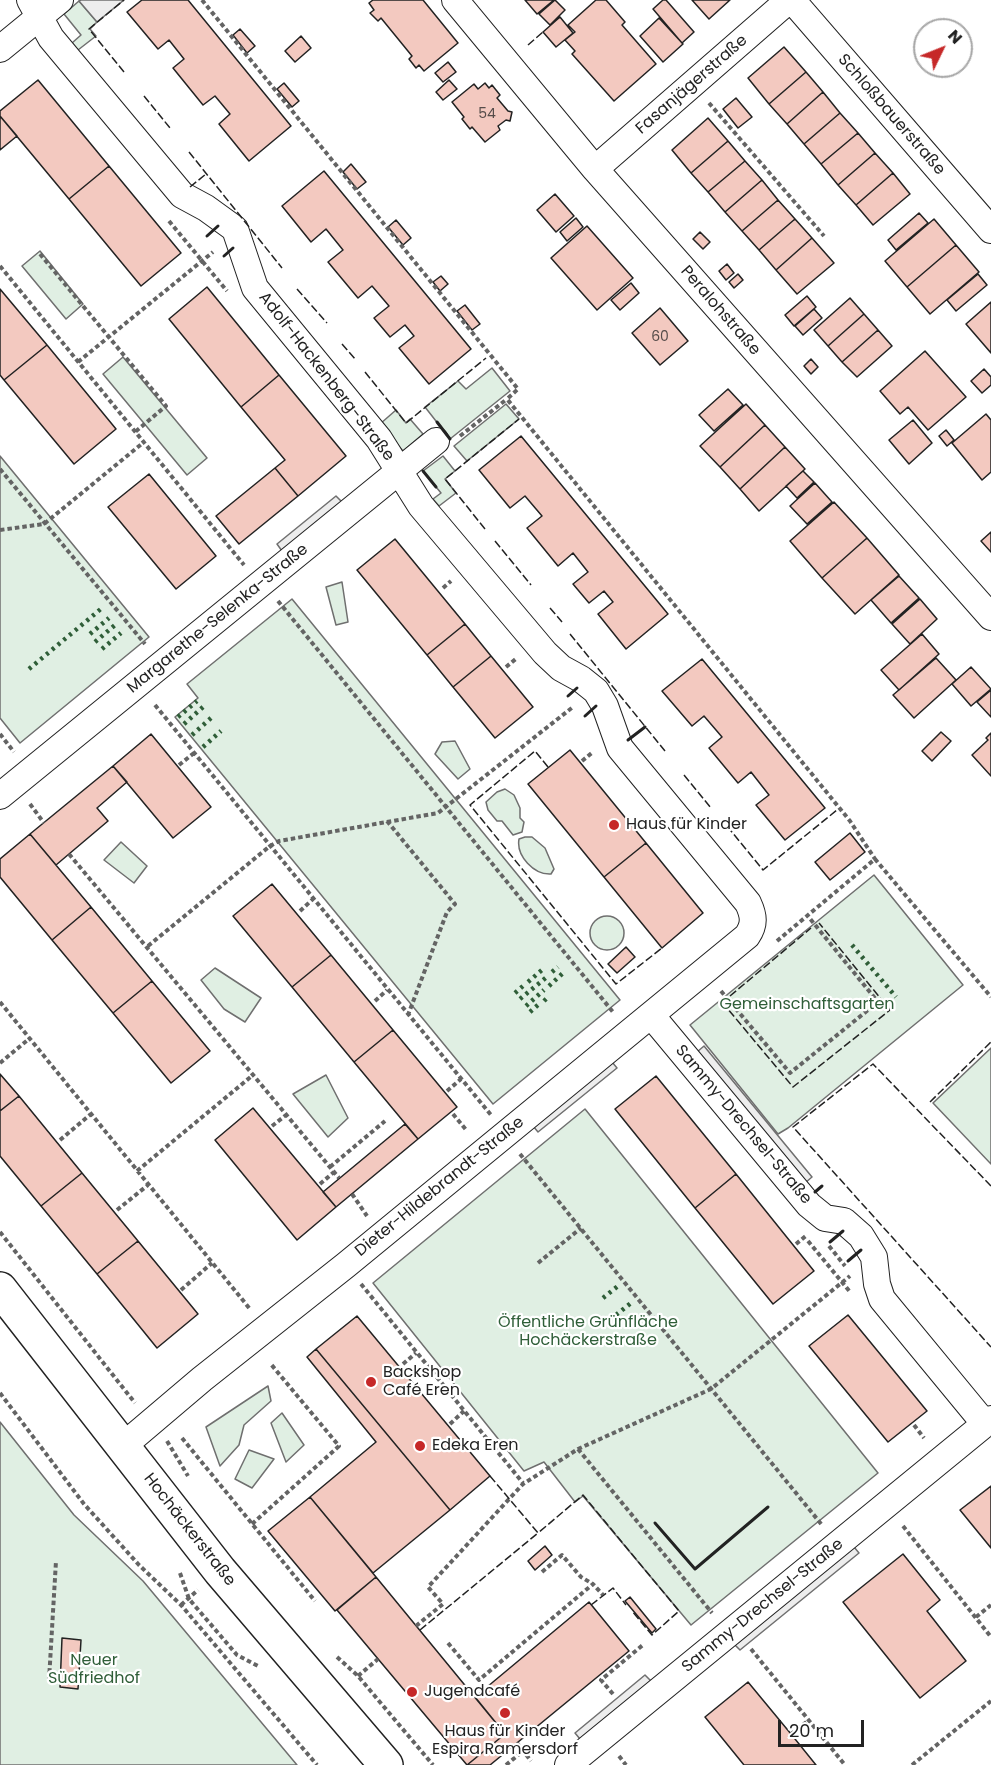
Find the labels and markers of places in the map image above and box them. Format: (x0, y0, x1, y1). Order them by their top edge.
place label: Haus für Kinder (626, 815, 747, 835)
marker: Haus für Kinder (607, 818, 621, 832)
place label: Backshop Café Eren (383, 1363, 461, 1401)
marker: Backshop Café Eren (364, 1375, 378, 1389)
place label: Edeka Eren (432, 1436, 519, 1456)
marker: Edeka Eren (413, 1439, 427, 1453)
place label: Jugendcafé (424, 1682, 520, 1702)
marker: Jugendcafé (405, 1685, 419, 1699)
marker: Haus für Kinder Espira Ramersdorf (498, 1706, 512, 1720)
place label: Haus für Kinder Espira Ramersdorf (432, 1722, 578, 1760)

